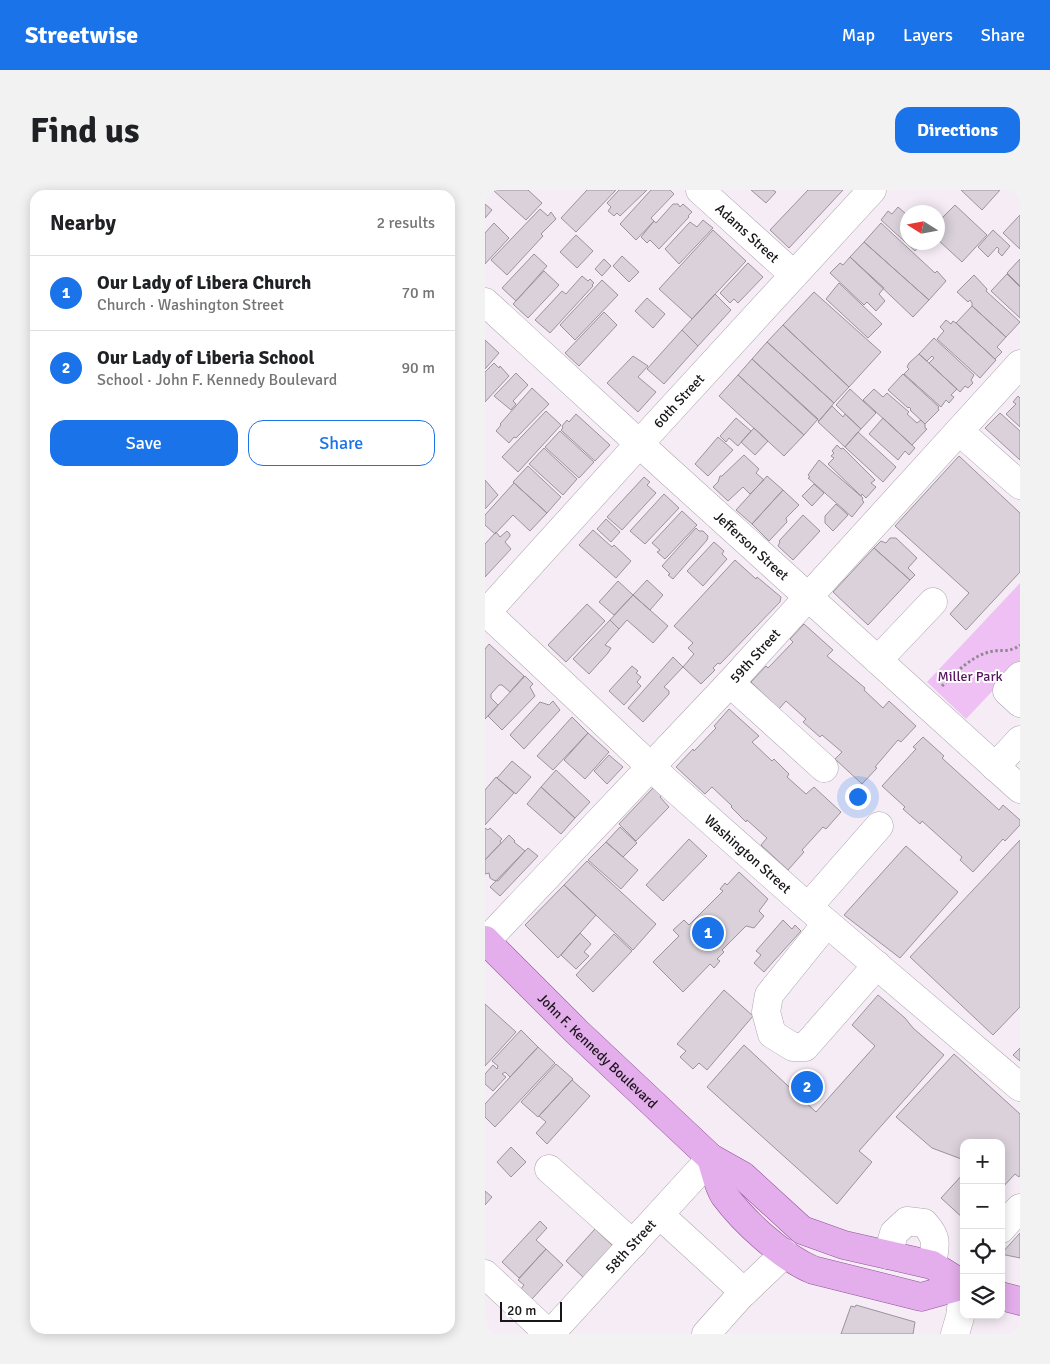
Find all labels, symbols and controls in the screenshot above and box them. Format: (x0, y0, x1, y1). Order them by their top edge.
text: Streetwise (25, 20, 138, 50)
text: Map (842, 24, 875, 46)
text: Layers (903, 24, 953, 46)
text: Share (981, 24, 1025, 46)
button: Directions (895, 107, 1020, 153)
text: Find us (30, 109, 140, 152)
street label: Adams Street (712, 200, 783, 266)
north arrow (900, 205, 945, 250)
text: Nearby (50, 210, 116, 236)
text: 2 results (376, 213, 435, 233)
text: Our Lady of Libera Church (97, 271, 311, 295)
text: 1 (62, 283, 70, 303)
text: 70 m (401, 283, 435, 303)
text: Church · Washington Street (97, 295, 284, 315)
text: Our Lady of Liberia School (97, 346, 314, 370)
text: 2 (62, 358, 70, 378)
text: 90 m (401, 358, 435, 378)
text: School · John F. Kennedy Boulevard (97, 370, 337, 390)
street label: 60th Street (650, 371, 708, 432)
button: Save (50, 420, 238, 466)
button: Share (248, 420, 435, 466)
street label: Jefferson Street (710, 508, 792, 584)
street label: 59th Street (726, 625, 784, 687)
park label: Miller Park (937, 668, 1003, 685)
your location (845, 784, 871, 810)
street label: Washington Street (701, 811, 795, 897)
pin: 1 (692, 914, 724, 952)
street label: John F. Kennedy Boulevard (534, 990, 661, 1112)
pin: 2 (791, 1068, 823, 1106)
map controls (960, 1139, 1005, 1319)
button: + (960, 1139, 1005, 1184)
button: − (960, 1184, 1005, 1229)
street label: 58th Street (602, 1216, 660, 1277)
button: locate (960, 1229, 1005, 1274)
button: layers (960, 1274, 1005, 1319)
scale bar (500, 1299, 563, 1322)
text: 20 m (507, 1302, 536, 1319)

